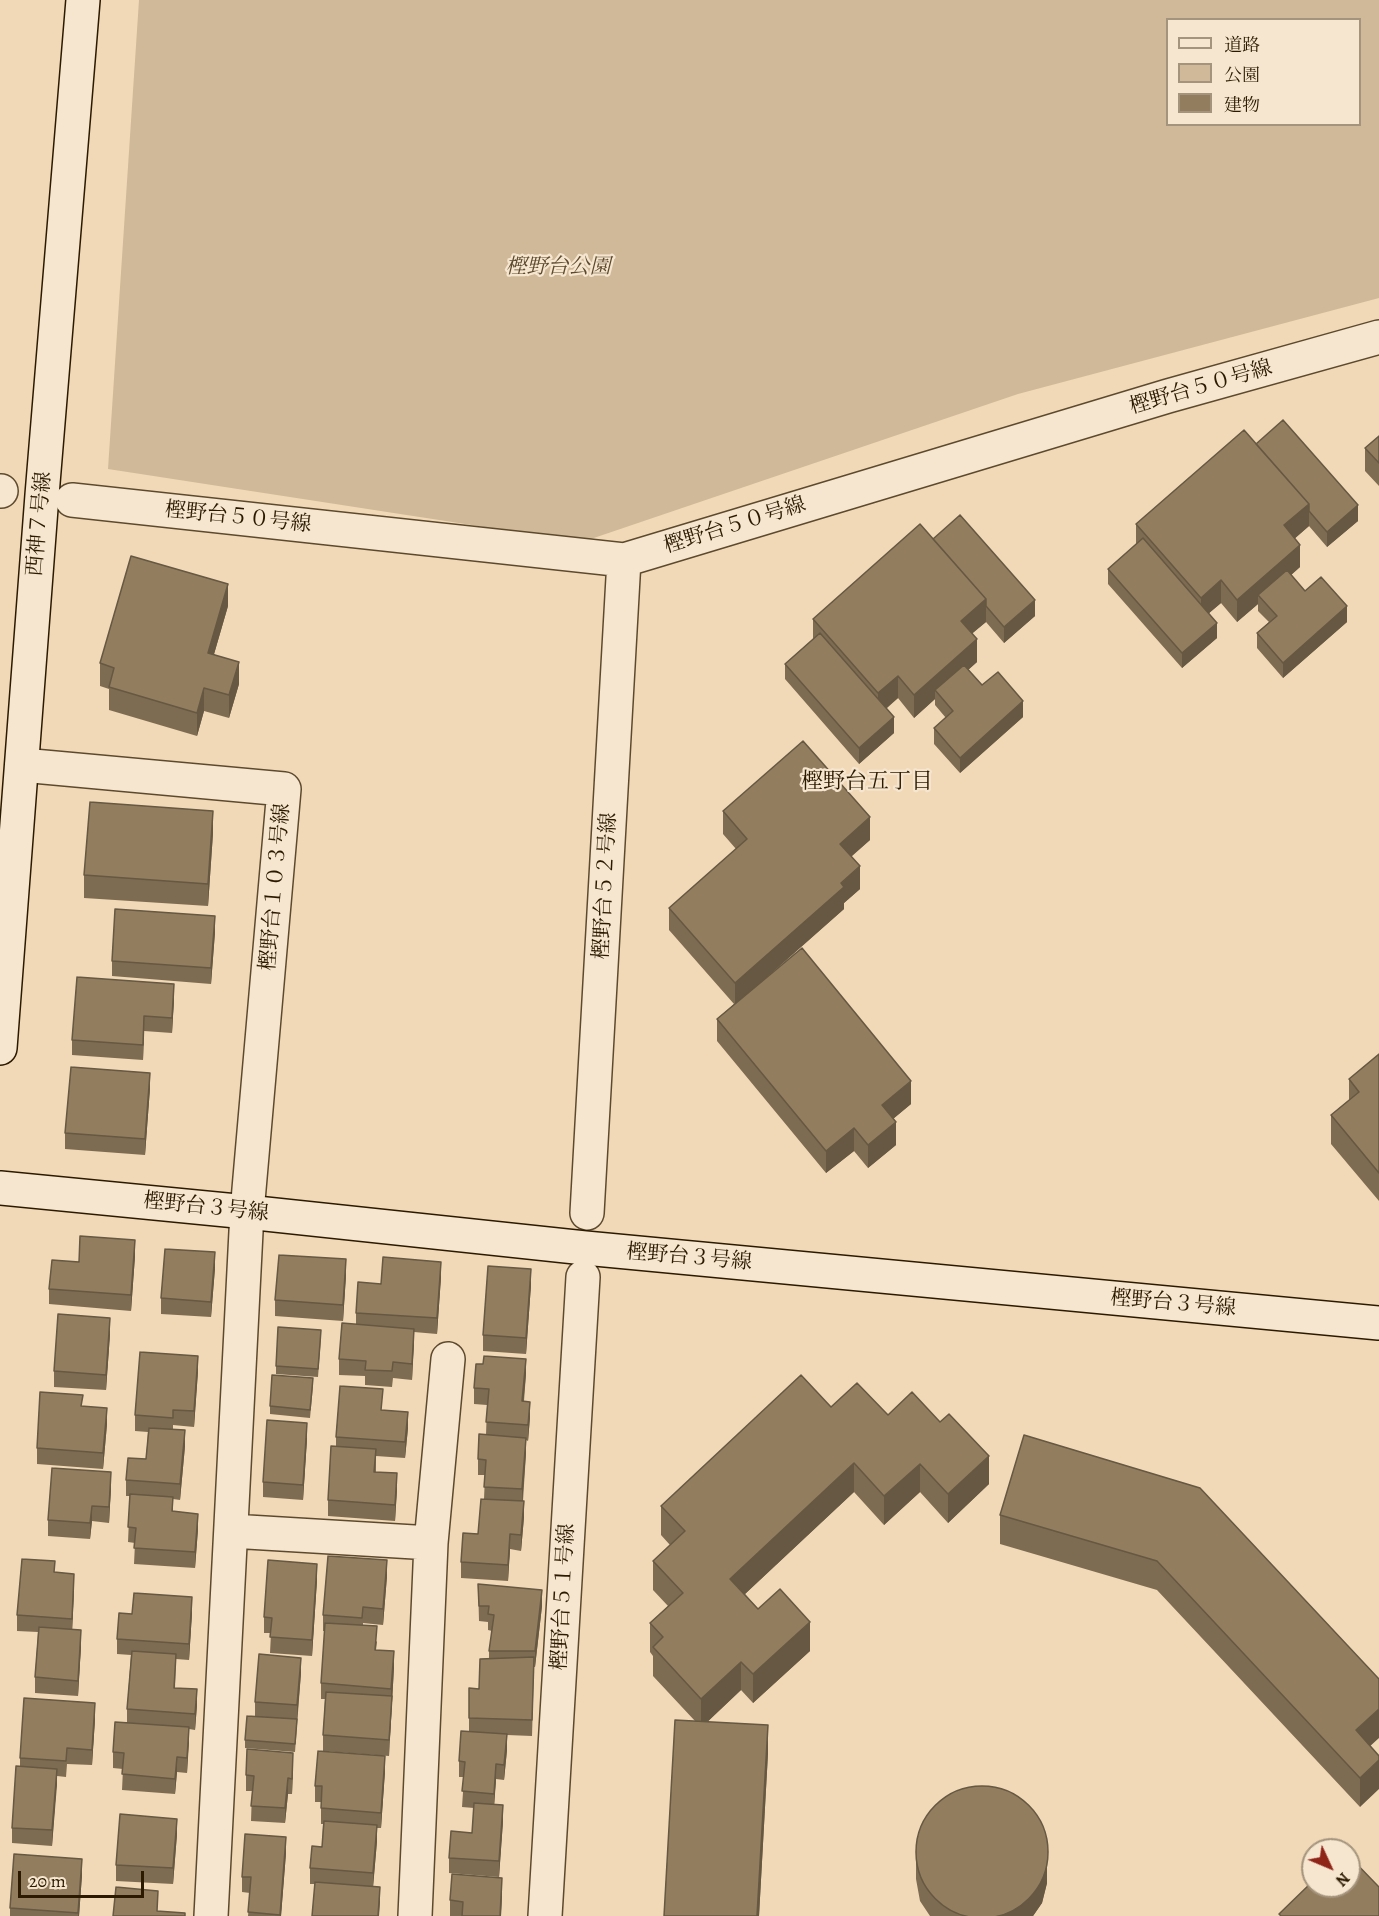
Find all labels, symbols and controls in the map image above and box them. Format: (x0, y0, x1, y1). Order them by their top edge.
legend (1166, 18, 1361, 126)
text: 道路 (1224, 33, 1260, 57)
text: 公園 (1224, 63, 1260, 87)
text: 建物 (1224, 93, 1260, 117)
park label: 樫野台公園 (506, 255, 610, 281)
street label: 樫野台５０号線 (1127, 356, 1275, 420)
street label: 西神７号線 (23, 471, 57, 577)
street label: 樫野台５０号線 (661, 492, 809, 560)
street label: 樫野台５０号線 (164, 498, 312, 538)
district label: 樫野台五丁目 (801, 770, 933, 796)
street label: 樫野台１０３号線 (256, 802, 296, 972)
street label: 樫野台５２号線 (590, 812, 622, 960)
street label: 樫野台３号線 (142, 1189, 270, 1227)
street label: 樫野台３号線 (625, 1240, 753, 1276)
street label: 樫野台３号線 (1109, 1286, 1237, 1322)
street label: 樫野台５１号線 (548, 1523, 580, 1671)
north arrow (1301, 1838, 1361, 1898)
scale bar (21, 1859, 147, 1897)
text: N (1331, 1867, 1354, 1891)
text: 20 m (29, 1869, 66, 1893)

